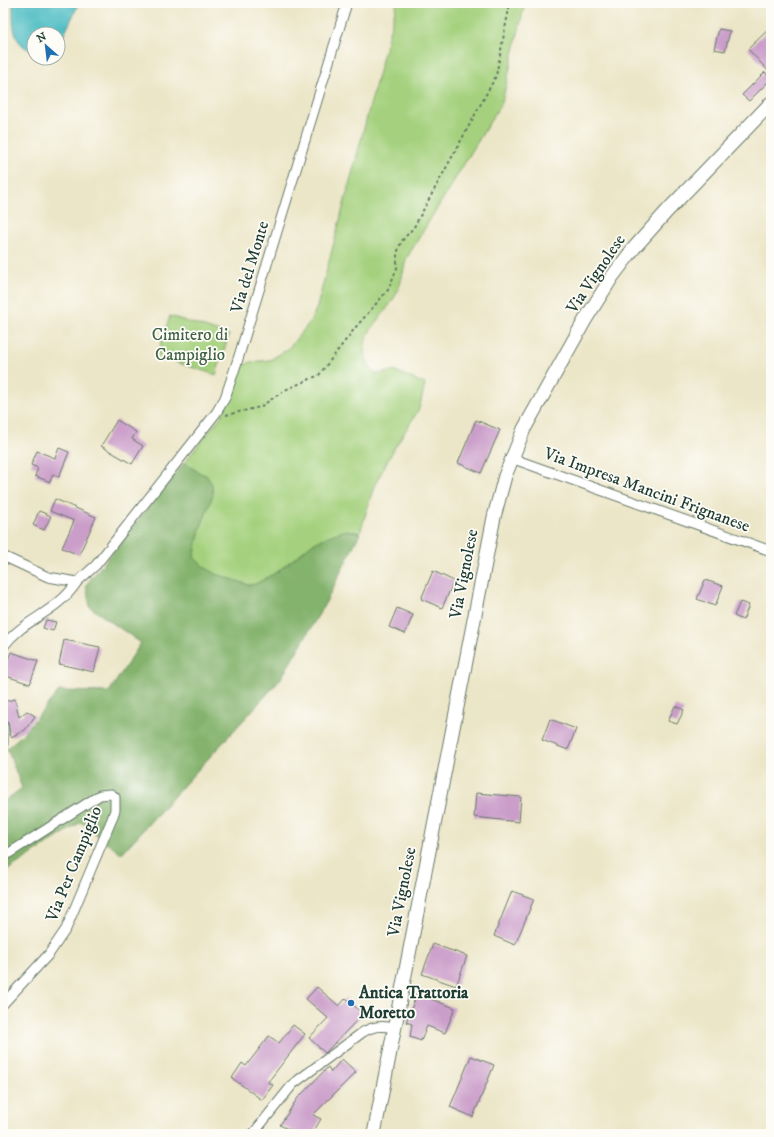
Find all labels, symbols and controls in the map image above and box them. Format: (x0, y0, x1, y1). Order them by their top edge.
north arrow (26, 26, 66, 66)
text: N (35, 30, 49, 46)
street label: Via del Monte (225, 218, 274, 317)
street label: Via Vignolese (561, 230, 631, 319)
park label: Cimitero di Campiglio (152, 324, 228, 366)
street label: Via Impresa Mancini Frignanese (540, 442, 753, 538)
street label: Via Vignolese (444, 527, 483, 622)
street label: Via Per Campiglio (40, 803, 107, 926)
street label: Via Vignolese (382, 845, 421, 940)
place label: Antica Trattoria Moretto (358, 982, 469, 1024)
marker: Antica Trattoria Moretto (346, 998, 356, 1008)

